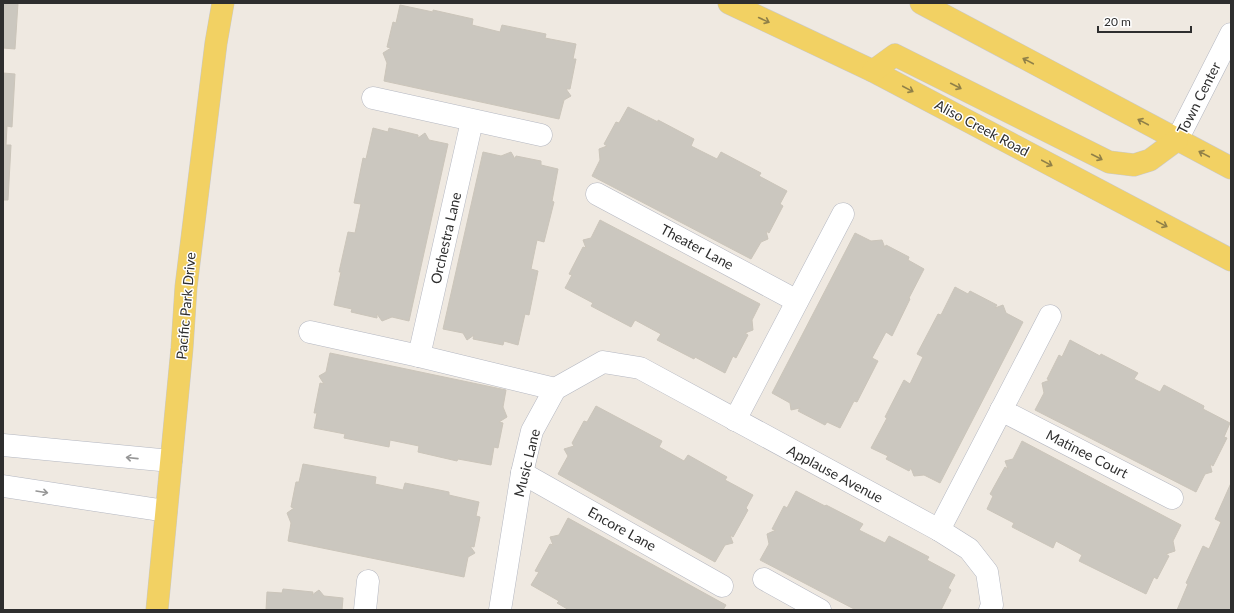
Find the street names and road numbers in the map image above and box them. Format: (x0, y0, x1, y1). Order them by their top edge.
street label: Town Center (1173, 59, 1224, 137)
street label: Aliso Creek Road (932, 96, 1032, 160)
street label: Orchestra Lane (427, 190, 464, 285)
street label: Theater Lane (658, 220, 737, 273)
street label: Pacific Park Drive (172, 252, 199, 360)
street label: Matinee Court (1043, 426, 1131, 481)
street label: Music Lane (510, 427, 543, 499)
street label: Applause Avenue (784, 441, 886, 506)
street label: Encore Lane (585, 503, 659, 554)

